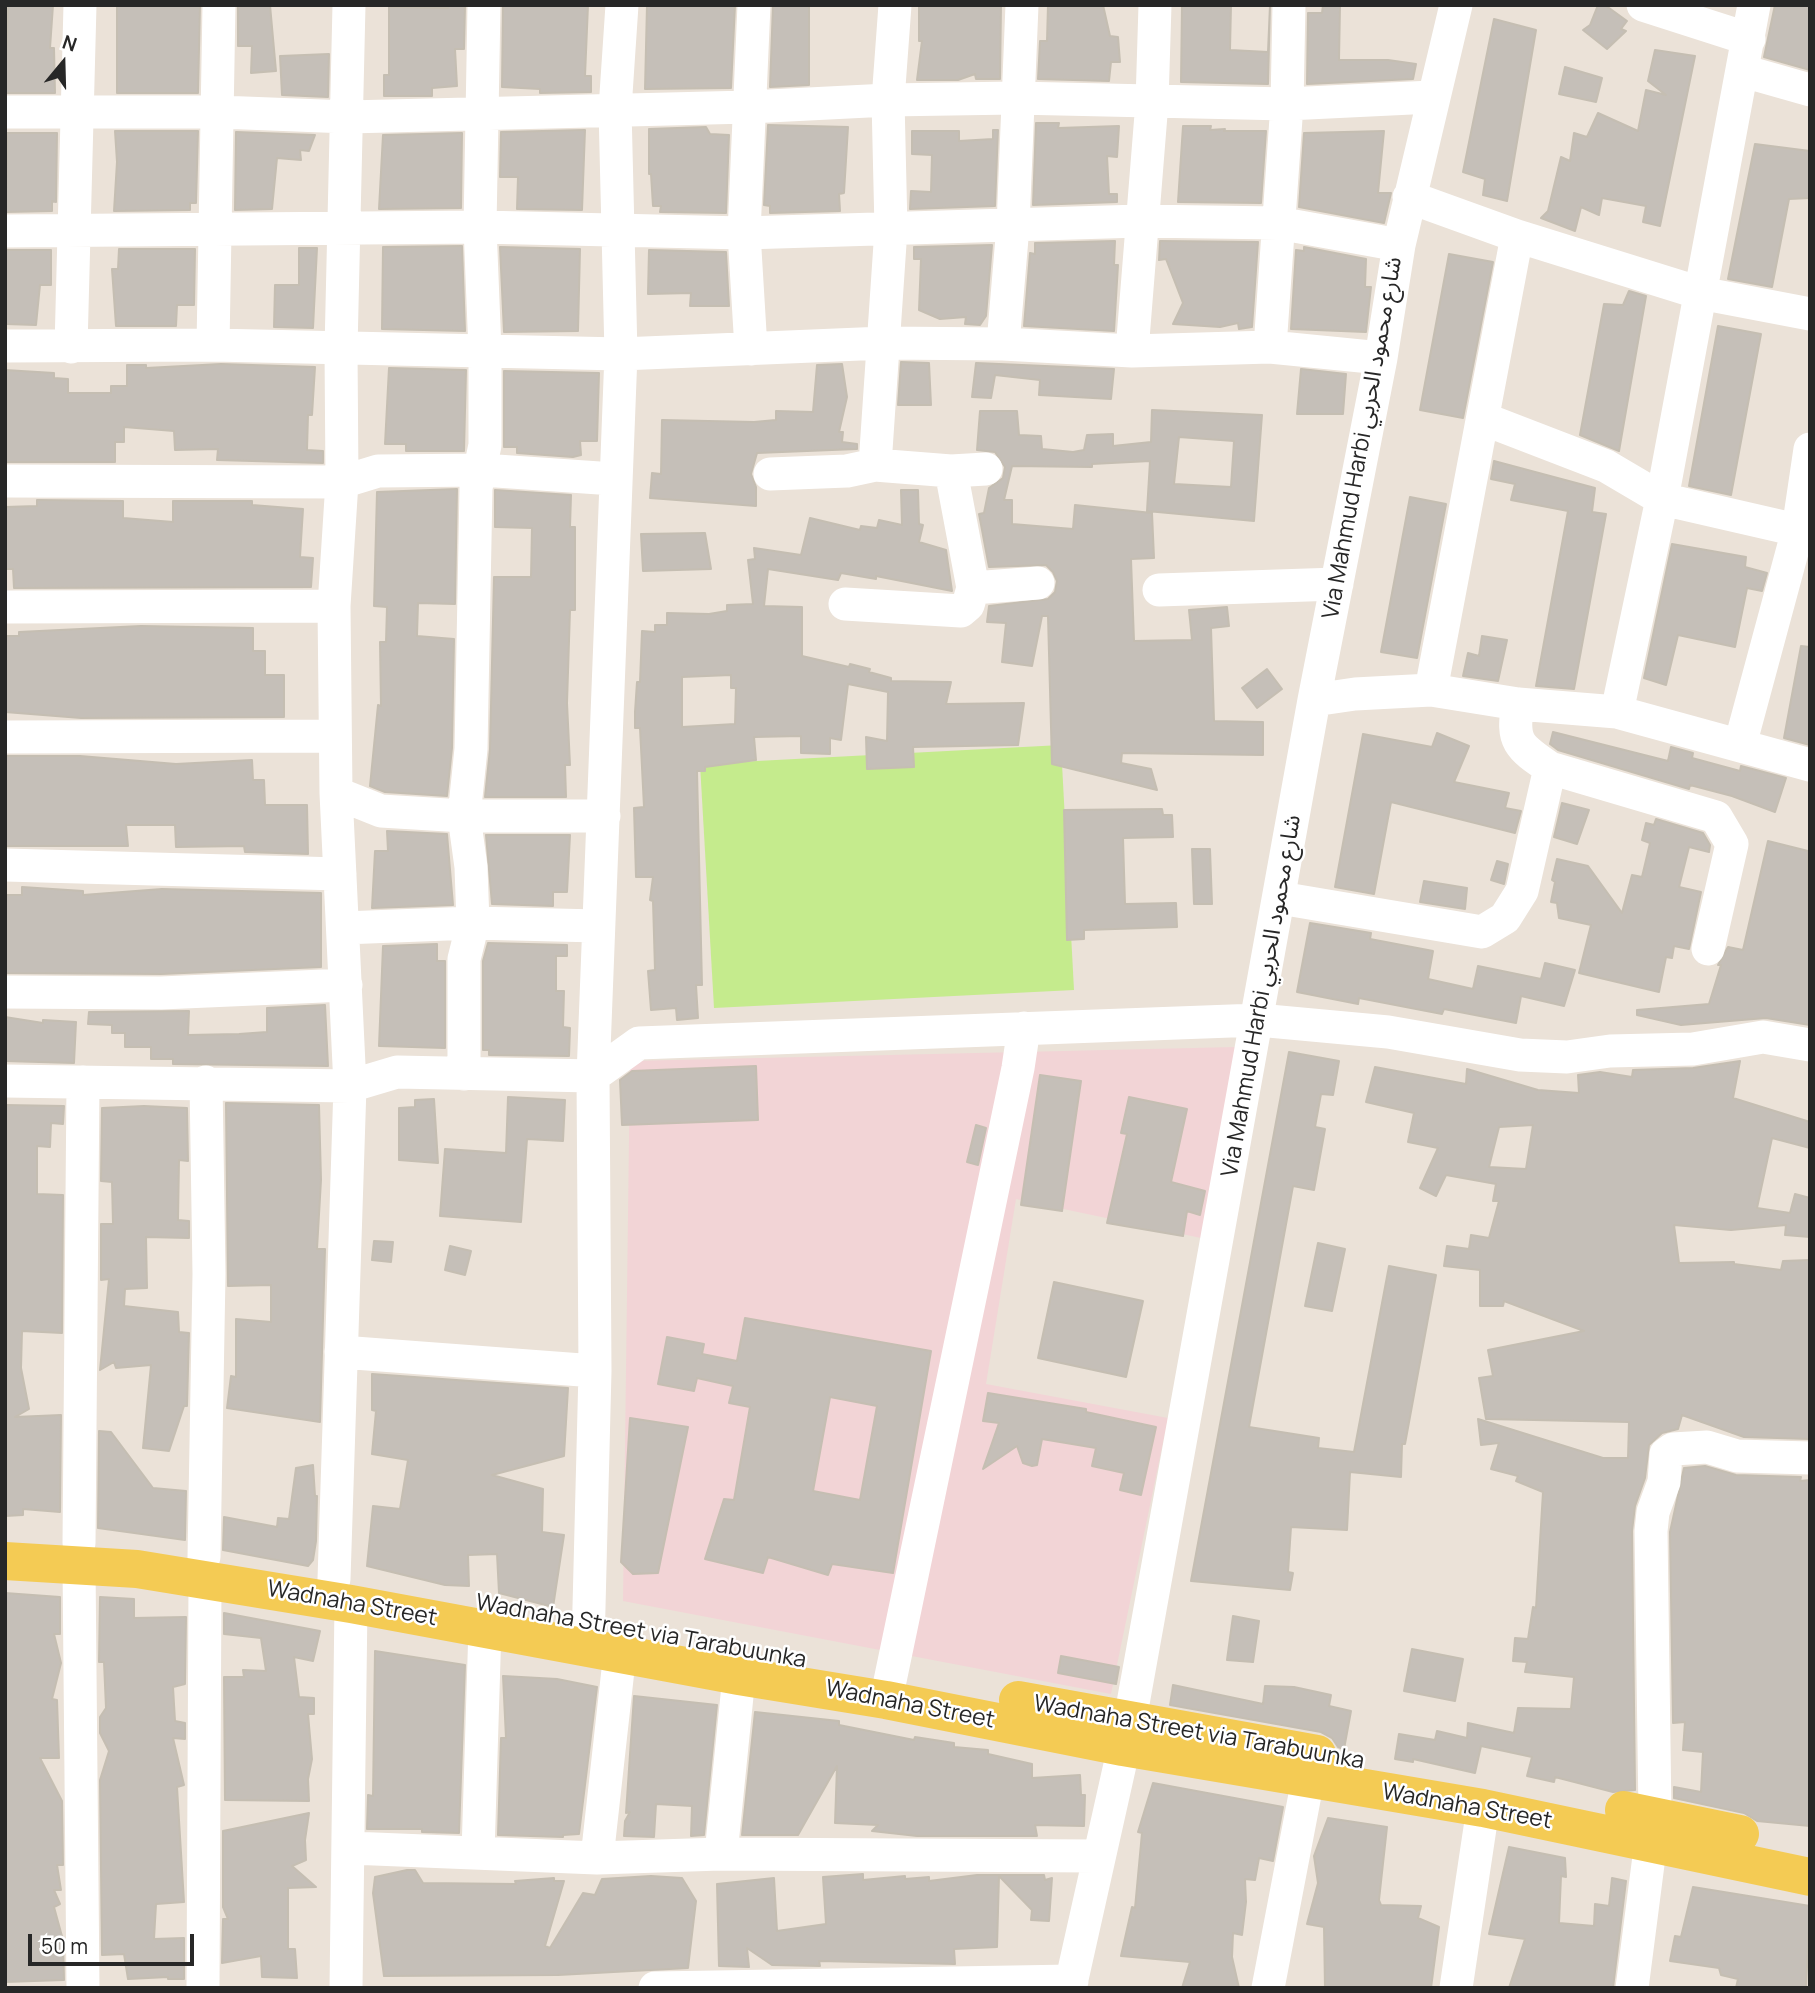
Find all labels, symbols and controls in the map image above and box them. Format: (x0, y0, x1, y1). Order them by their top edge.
north arrow (28, 28, 98, 98)
text: N (59, 29, 81, 58)
street label: Via Mahmud Harbi شارع محمود الحربي (1318, 255, 1408, 621)
street label: Via Mahmud Harbi شارع محمود الحربي (1217, 813, 1307, 1179)
street label: Wadnaha Street (265, 1575, 439, 1633)
street label: Wadnaha Street via Tarabuunka (474, 1589, 808, 1675)
street label: Wadnaha Street (823, 1675, 997, 1735)
street label: Wadnaha Street via Tarabuunka (1032, 1690, 1366, 1776)
street label: Wadnaha Street (1380, 1778, 1554, 1836)
scale bar (32, 1920, 198, 1964)
text: 50 m (41, 1932, 88, 1960)

